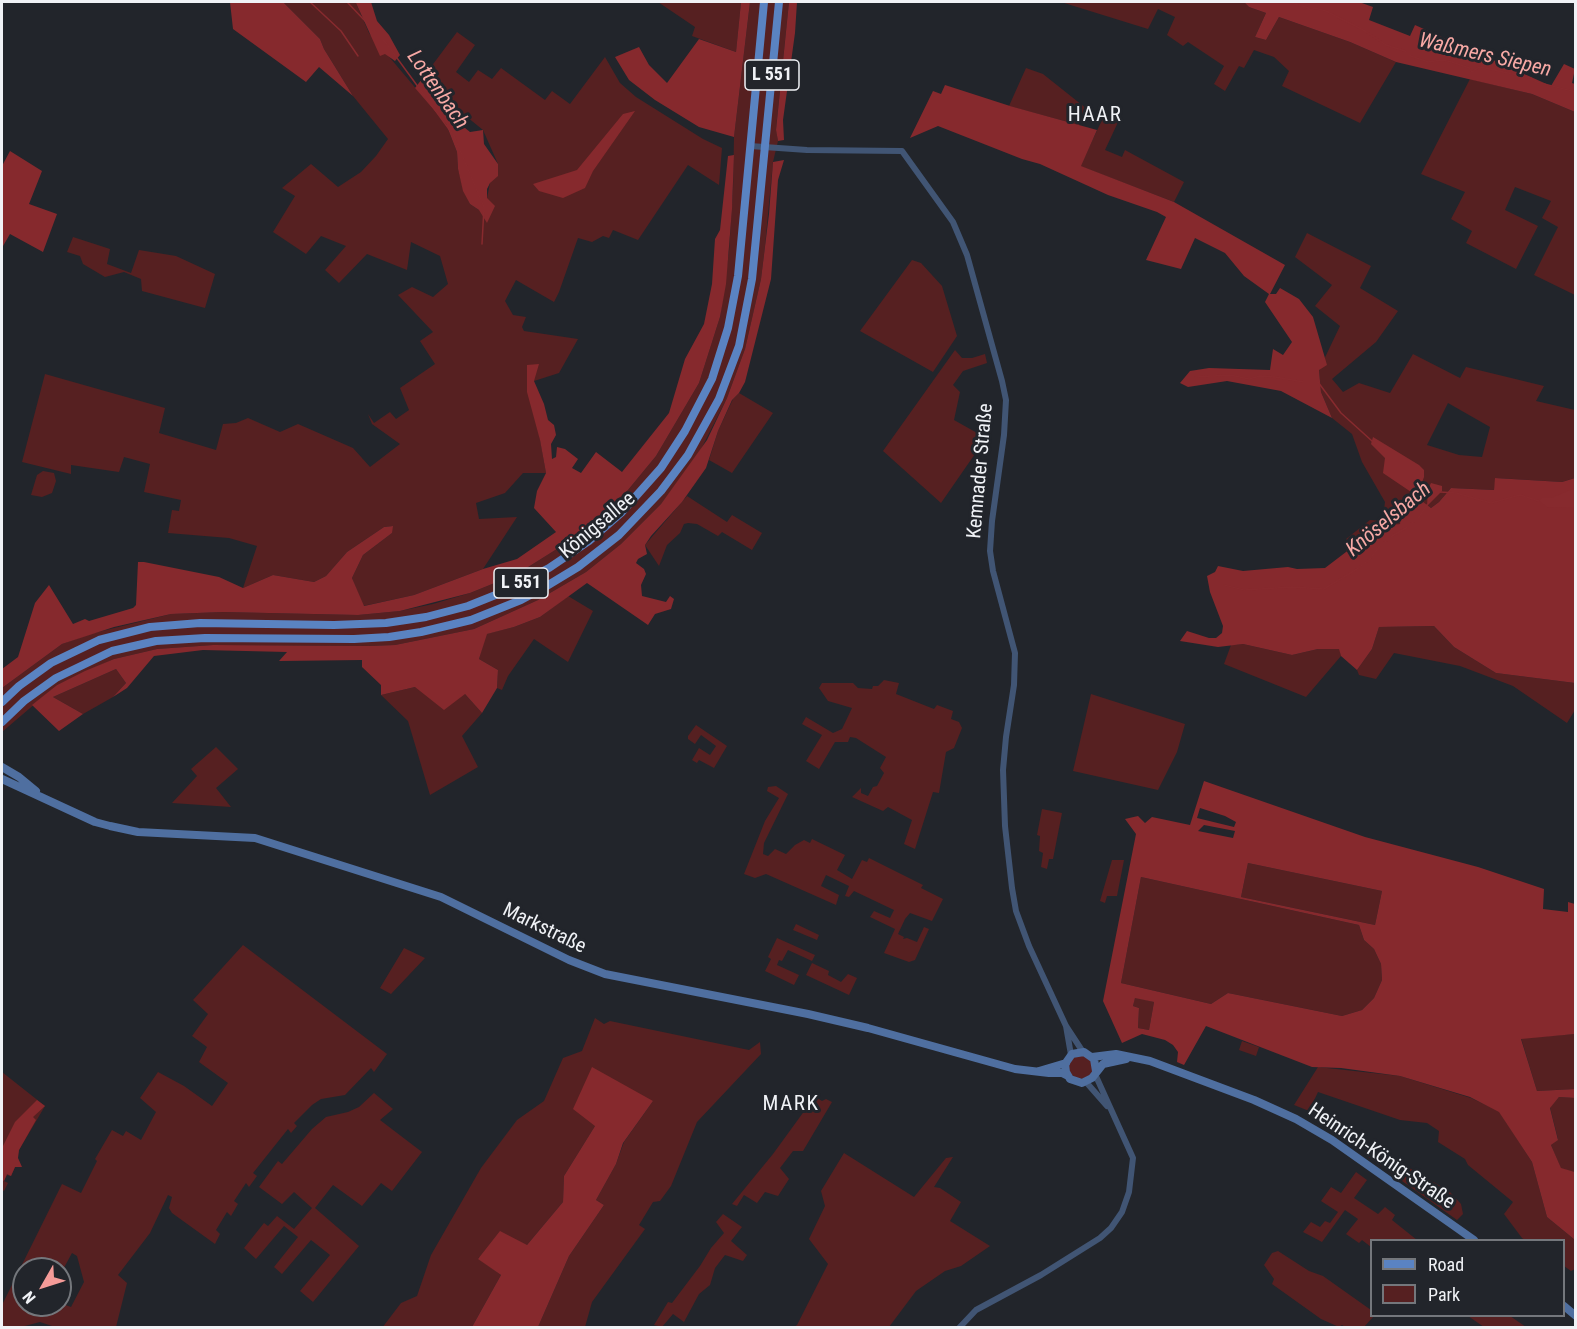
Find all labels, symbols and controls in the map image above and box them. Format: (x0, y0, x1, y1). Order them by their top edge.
water label: Waßmers Siepen (1416, 29, 1554, 83)
water label: Lottenbach (401, 46, 473, 134)
road number: L 551 (745, 60, 799, 90)
district label: HAAR (1068, 103, 1122, 129)
street label: Kemnader Straße (963, 402, 999, 540)
water label: Knöselsbach (1342, 477, 1436, 563)
street label: Königsallee (555, 487, 641, 565)
road number: L 551 (494, 568, 548, 598)
street label: Markstraße (498, 899, 590, 959)
district label: MARK (763, 1092, 819, 1118)
street label: Heinrich-König-Straße (1303, 1099, 1459, 1215)
legend (1370, 1239, 1565, 1317)
text: Road (1428, 1254, 1464, 1275)
north arrow (12, 1257, 72, 1317)
text: Park (1428, 1284, 1460, 1305)
text: N (19, 1288, 40, 1307)

